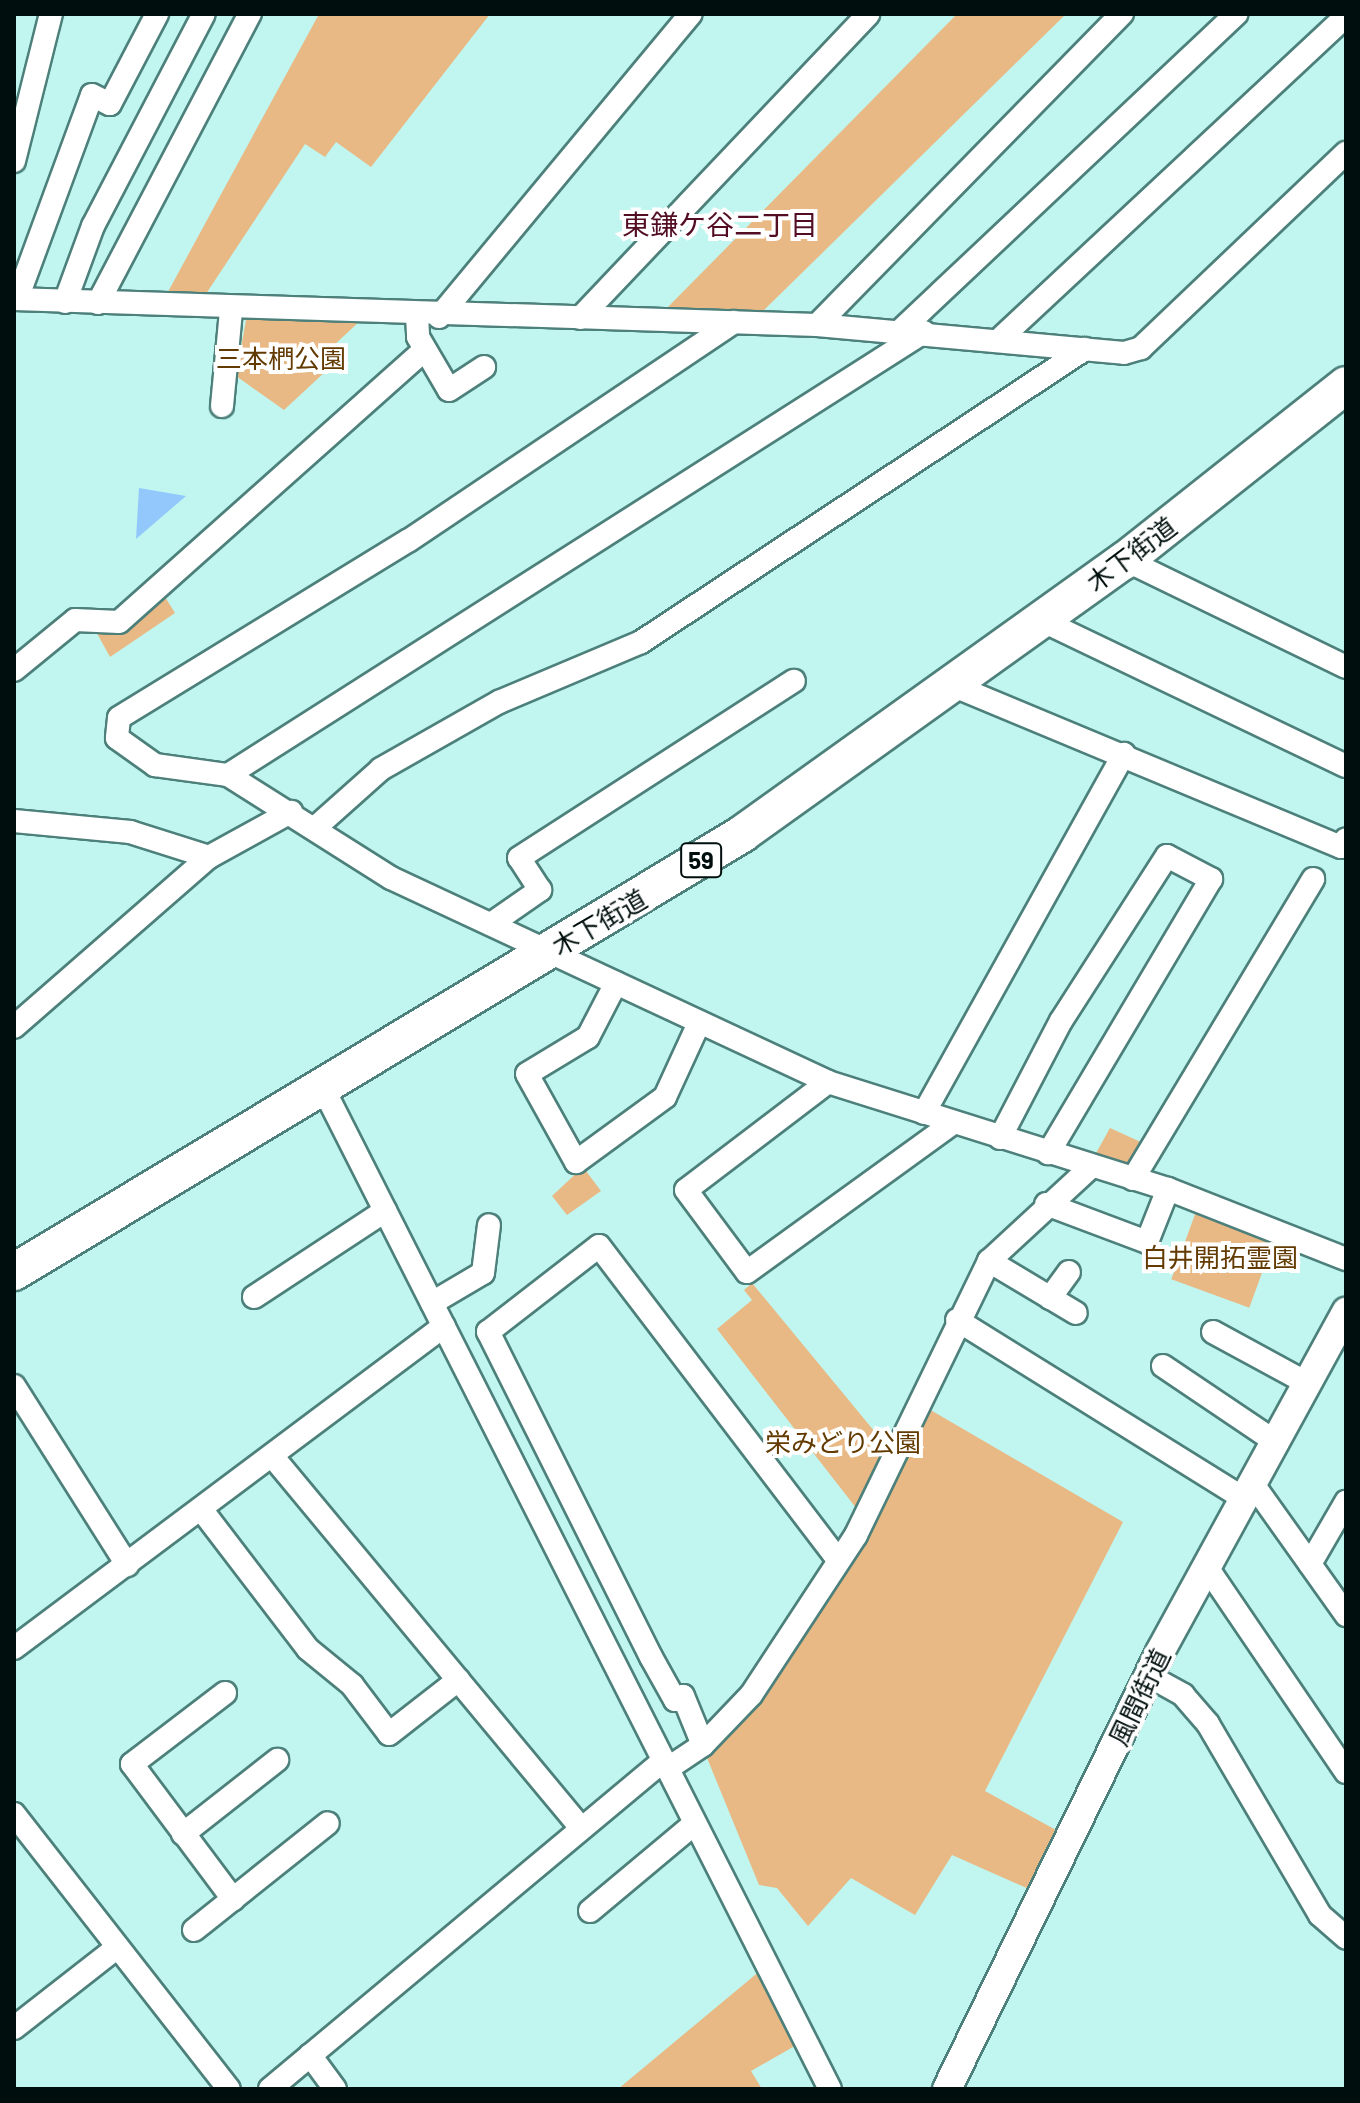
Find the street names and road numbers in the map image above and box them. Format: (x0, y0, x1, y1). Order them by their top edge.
street label: 木下街道 (1080, 510, 1182, 598)
road number: 59 (679, 840, 723, 880)
street label: 木下街道 (546, 882, 652, 962)
street label: 風間街道 (1102, 1643, 1176, 1751)

